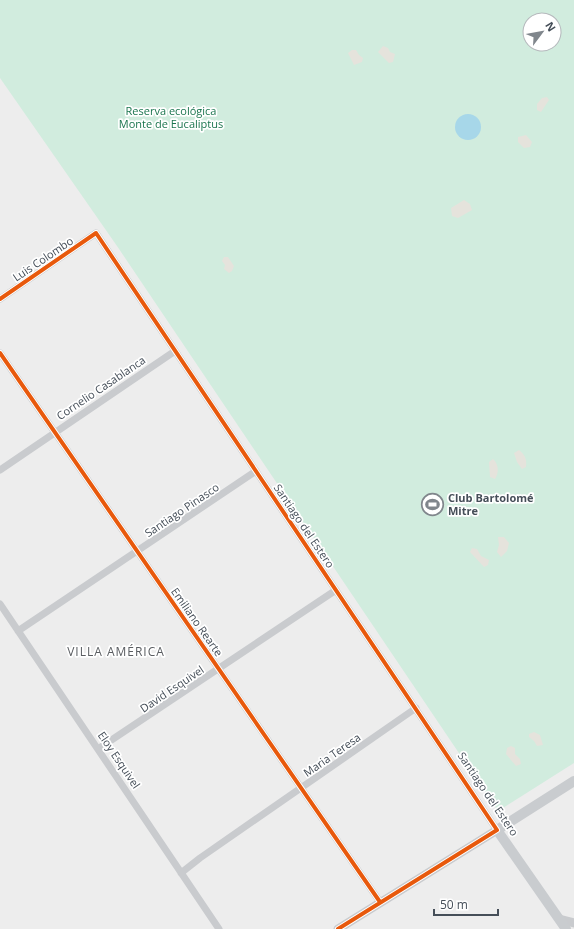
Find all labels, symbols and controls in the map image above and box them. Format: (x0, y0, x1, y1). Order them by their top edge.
north arrow (522, 12, 562, 52)
text: N (542, 19, 560, 34)
park label: Reserva ecológica Monte de Eucaliptus (119, 103, 223, 131)
street label: Luis Colombo (10, 233, 76, 284)
street label: Cornelio Casablanca (53, 352, 148, 423)
street label: Santiago Pinasco (142, 479, 222, 540)
street label: Santiago del Estero (271, 481, 338, 571)
place label: Club Bartolomé Mitre (448, 490, 534, 518)
sports icon: Club Bartolomé Mitre (420, 491, 446, 517)
street label: Emiliano Rearte (168, 584, 227, 659)
district label: VILLA AMÉRICA (67, 643, 165, 660)
street label: David Esquivel (137, 662, 207, 715)
street label: Eloy Esquivel (95, 728, 144, 791)
street label: Maria Teresa (300, 729, 363, 780)
street label: Santiago del Estero (455, 749, 522, 839)
scale bar (434, 891, 498, 917)
text: 50 m (440, 896, 468, 913)

